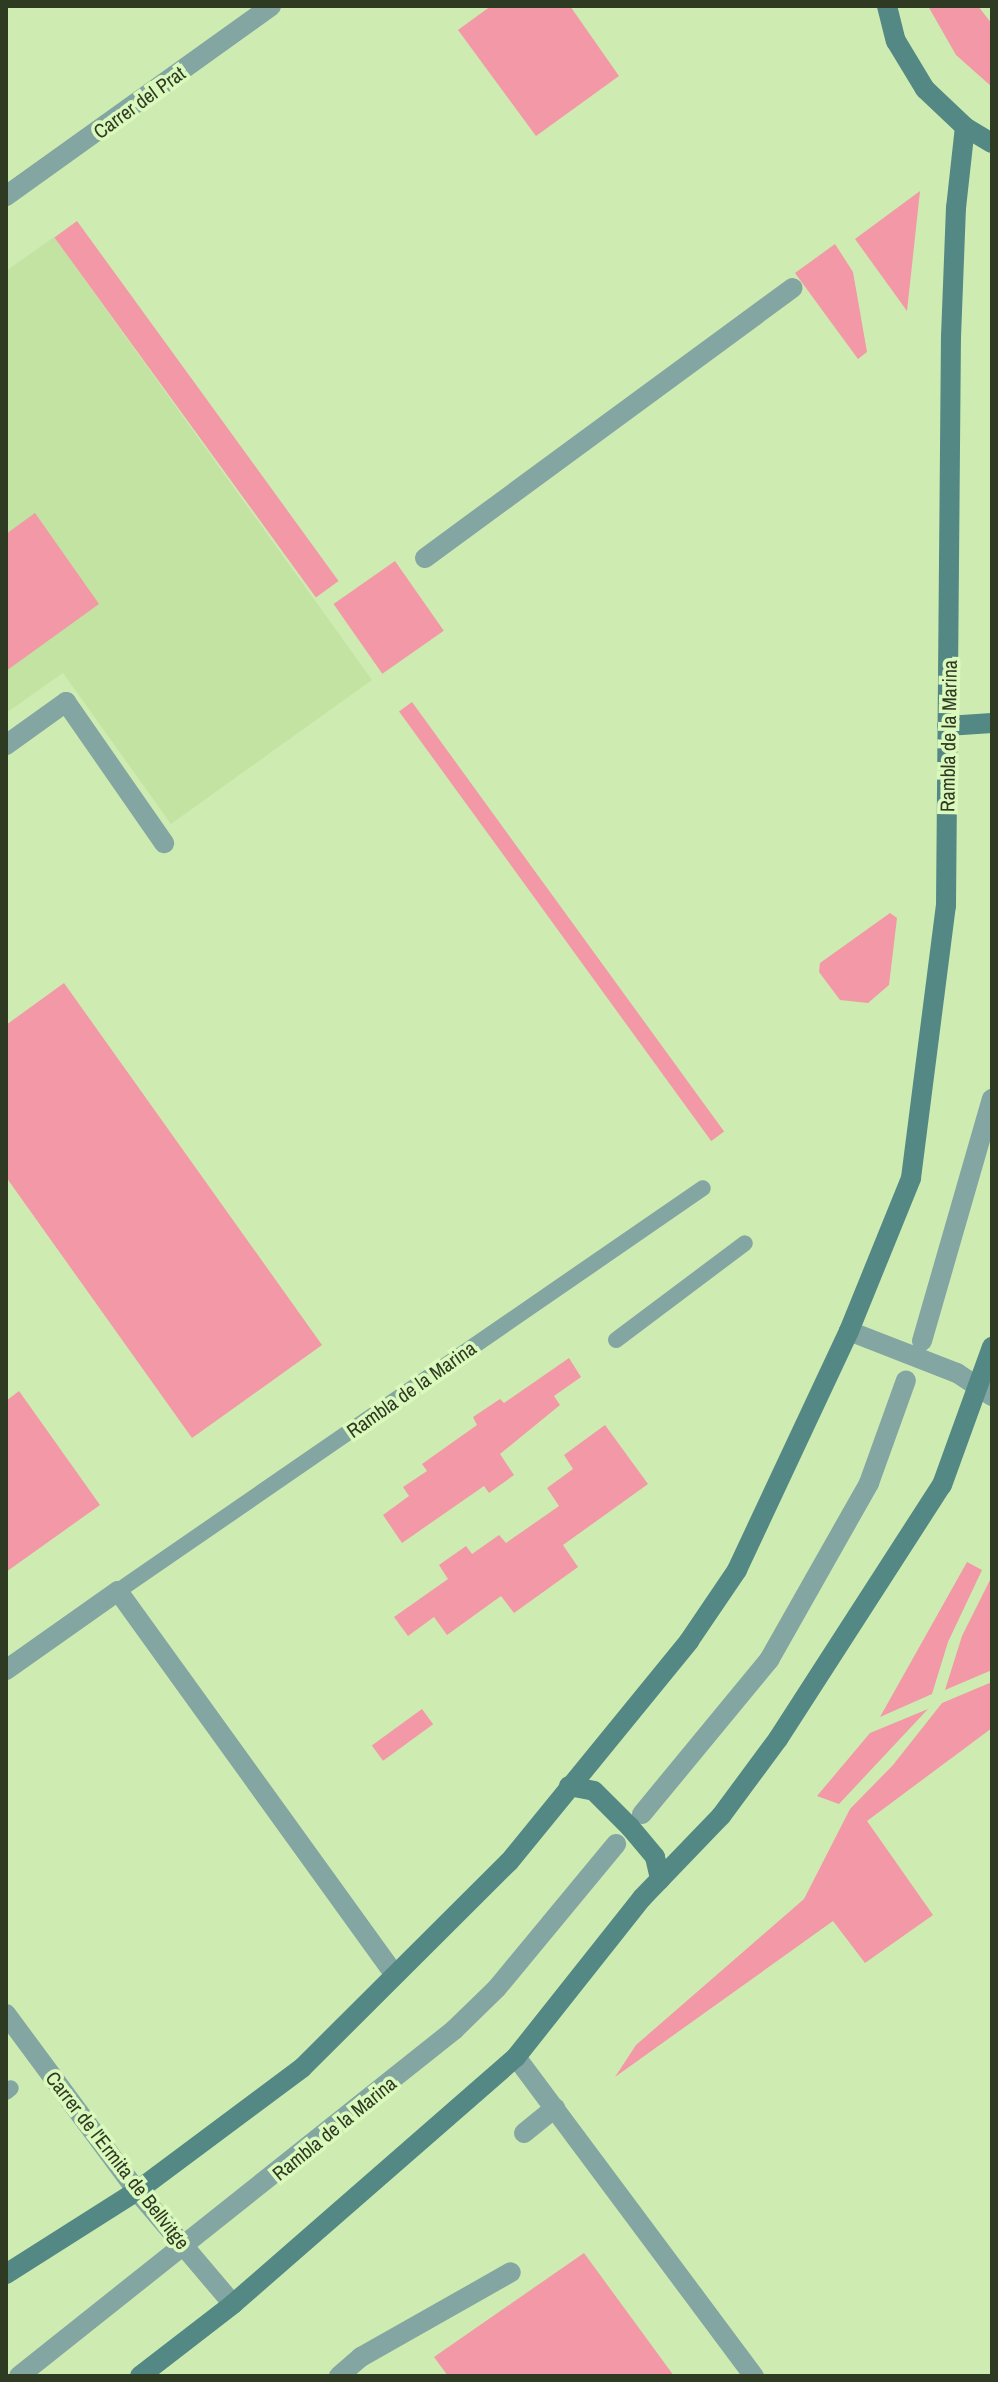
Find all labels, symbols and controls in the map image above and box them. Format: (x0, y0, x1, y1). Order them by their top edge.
street label: Carrer del Prat (88, 61, 190, 143)
street label: Rambla de la Marina (935, 660, 961, 812)
street label: Rambla de la Marina (342, 1336, 480, 1442)
street label: Carrer de l'Ermita de Bellvitge (41, 2066, 195, 2254)
street label: Rambla de la Marina (267, 2071, 401, 2185)

